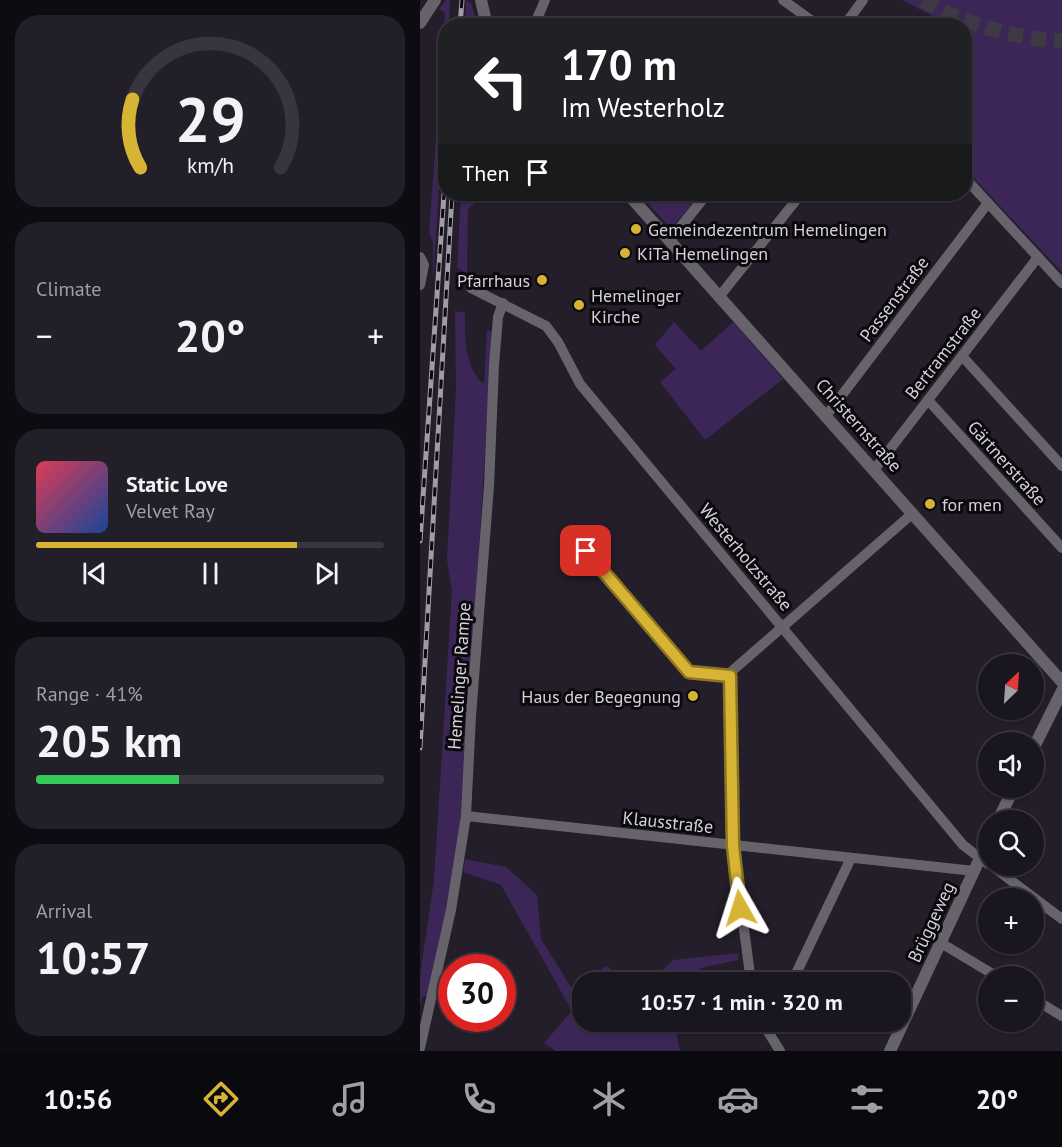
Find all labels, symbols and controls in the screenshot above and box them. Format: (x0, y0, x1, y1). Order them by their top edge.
text: 170 m (561, 37, 677, 92)
icon: left (462, 42, 540, 120)
text: 29 (175, 78, 245, 159)
text: Im Westerholz (561, 90, 725, 124)
text: km/h (186, 151, 233, 179)
icon: arrive (521, 156, 554, 189)
text: Then (462, 159, 509, 187)
place label: Gemeindezentrum Hemelingen (648, 218, 887, 241)
marker: Gemeindezentrum Hemelingen (629, 222, 643, 236)
place label: KiTa Hemelingen (637, 242, 768, 265)
marker: KiTa Hemelingen (618, 246, 632, 260)
street label: Passenstraße (854, 252, 934, 346)
place label: Pfarrhaus (457, 269, 530, 292)
marker: Pfarrhaus (535, 273, 549, 287)
text: Climate (36, 276, 102, 302)
place label: Hemelinger Kirche (591, 284, 681, 328)
marker: Hemelinger Kirche (572, 298, 586, 312)
street label: Bertramstraße (900, 302, 986, 404)
text: 20° (175, 306, 245, 364)
text: − (36, 314, 53, 357)
text: + (367, 314, 384, 357)
street label: Christernstraße (811, 373, 907, 477)
street label: Gärtnerstraße (963, 416, 1051, 510)
text: Static Love (126, 470, 228, 498)
place label: for men (942, 493, 1002, 516)
marker: for men (923, 497, 937, 511)
text: Velvet Ray (126, 498, 215, 524)
street label: Westerholzstraße (694, 499, 798, 615)
pin (560, 525, 611, 576)
icon: arrive (569, 534, 602, 567)
icon: previous (78, 557, 111, 590)
icon: pause (194, 557, 227, 590)
icon: next (310, 557, 343, 590)
street label: Hemelinger Rampe (442, 602, 476, 750)
north arrow (978, 654, 1044, 720)
map controls (978, 654, 1044, 1032)
text: Range · 41% (36, 681, 143, 707)
place label: Haus der Begegnung (521, 685, 681, 708)
marker: Haus der Begegnung (686, 689, 700, 703)
text: 205 km (36, 711, 182, 769)
button: sound (978, 732, 1044, 798)
street label: Klausstraße (622, 806, 714, 838)
button: search (978, 810, 1044, 876)
position arrow (708, 876, 772, 940)
street label: Brüggeweg (902, 878, 960, 966)
button: + (978, 888, 1044, 954)
text: Arrival (36, 898, 92, 924)
text: 10:57 (36, 928, 150, 986)
speed limit sign: 30 (438, 954, 516, 1032)
button: − (978, 966, 1044, 1032)
text: 10:57 · 1 min · 320 m (640, 988, 843, 1016)
icon: directions (200, 1078, 242, 1120)
icon: music (329, 1078, 371, 1120)
icon: phone (458, 1078, 500, 1120)
icon: climate (588, 1078, 630, 1120)
icon: car (717, 1078, 759, 1120)
icon: filters (846, 1078, 888, 1120)
text: 10:56 (44, 1082, 112, 1116)
text: 20° (976, 1082, 1018, 1116)

